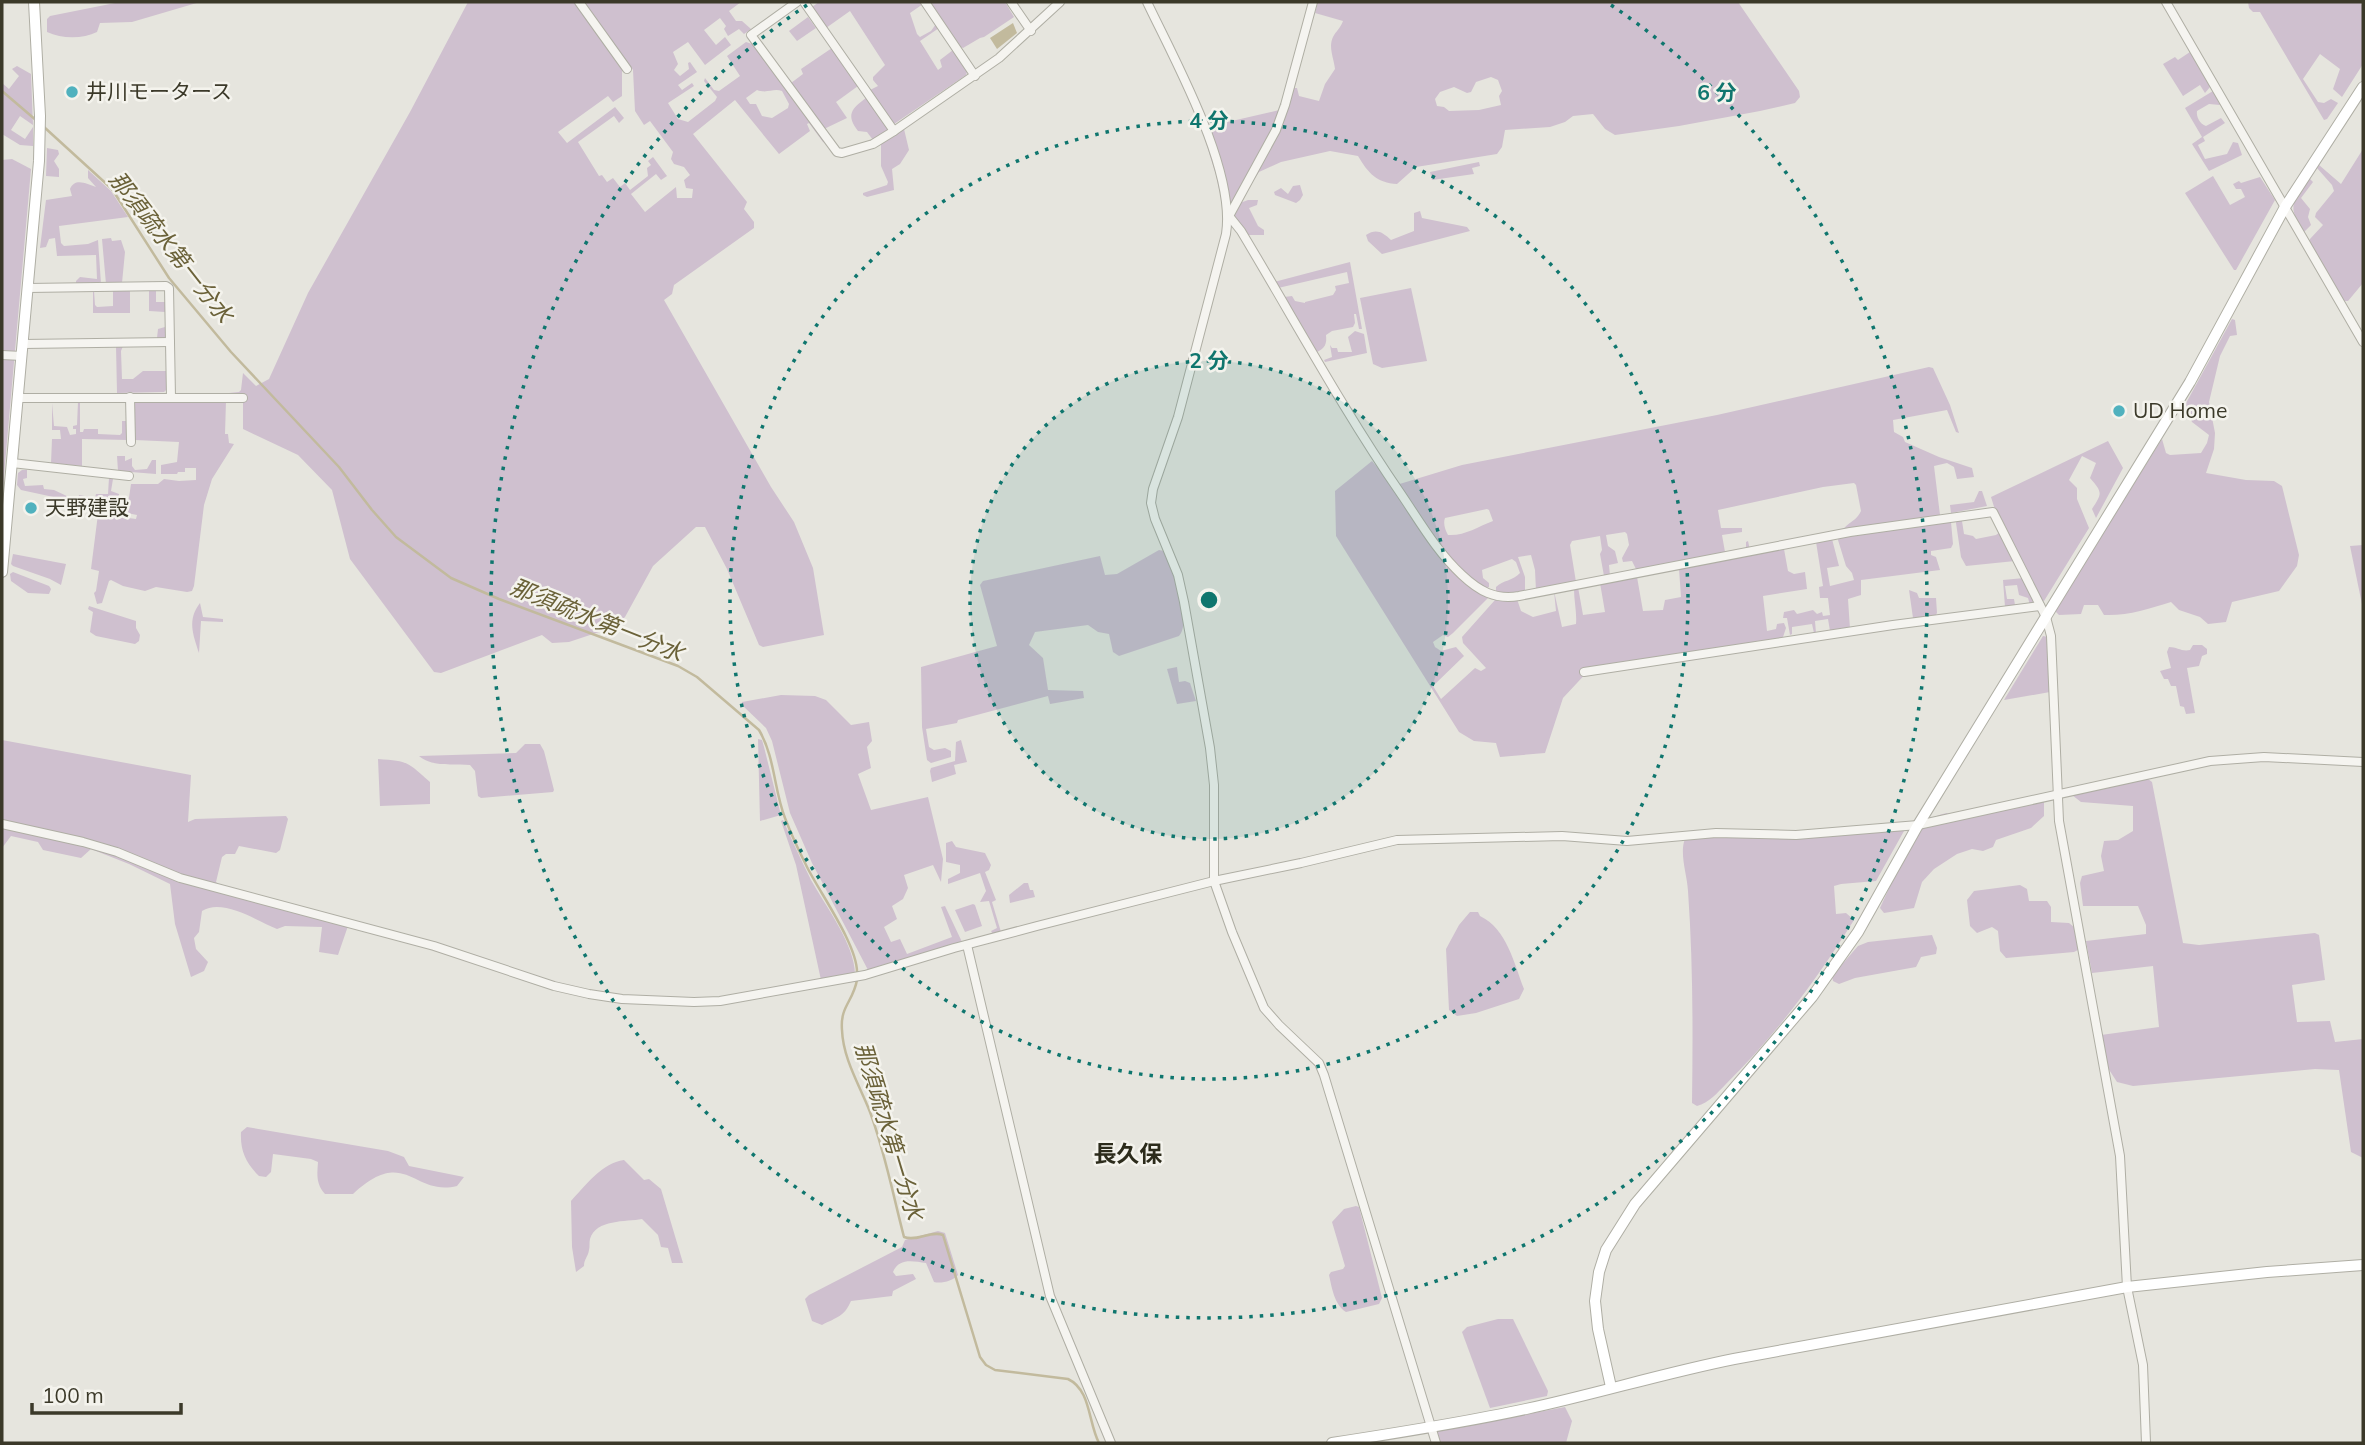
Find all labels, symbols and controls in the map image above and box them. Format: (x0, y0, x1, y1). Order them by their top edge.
place label: 井川モータース (86, 78, 232, 104)
text: 6 分 (1697, 79, 1737, 105)
marker: 井川モータース (64, 84, 80, 100)
text: 4 分 (1189, 107, 1229, 133)
water label: 那須疏水第一分水 (103, 165, 241, 330)
text: 2 分 (1189, 347, 1229, 373)
place label: UD Home (2133, 397, 2227, 423)
marker: UD Home (2111, 403, 2127, 419)
place label: 天野建設 (45, 494, 129, 520)
marker: 天野建設 (23, 500, 39, 516)
water label: 那須疏水第一分水 (506, 572, 691, 669)
centre of rings (1197, 588, 1221, 612)
water label: 那須疏水第一分水 (849, 1039, 931, 1226)
district label: 長久保 (1094, 1139, 1163, 1168)
scale bar (32, 1372, 180, 1416)
text: 100 m (42, 1382, 104, 1408)

